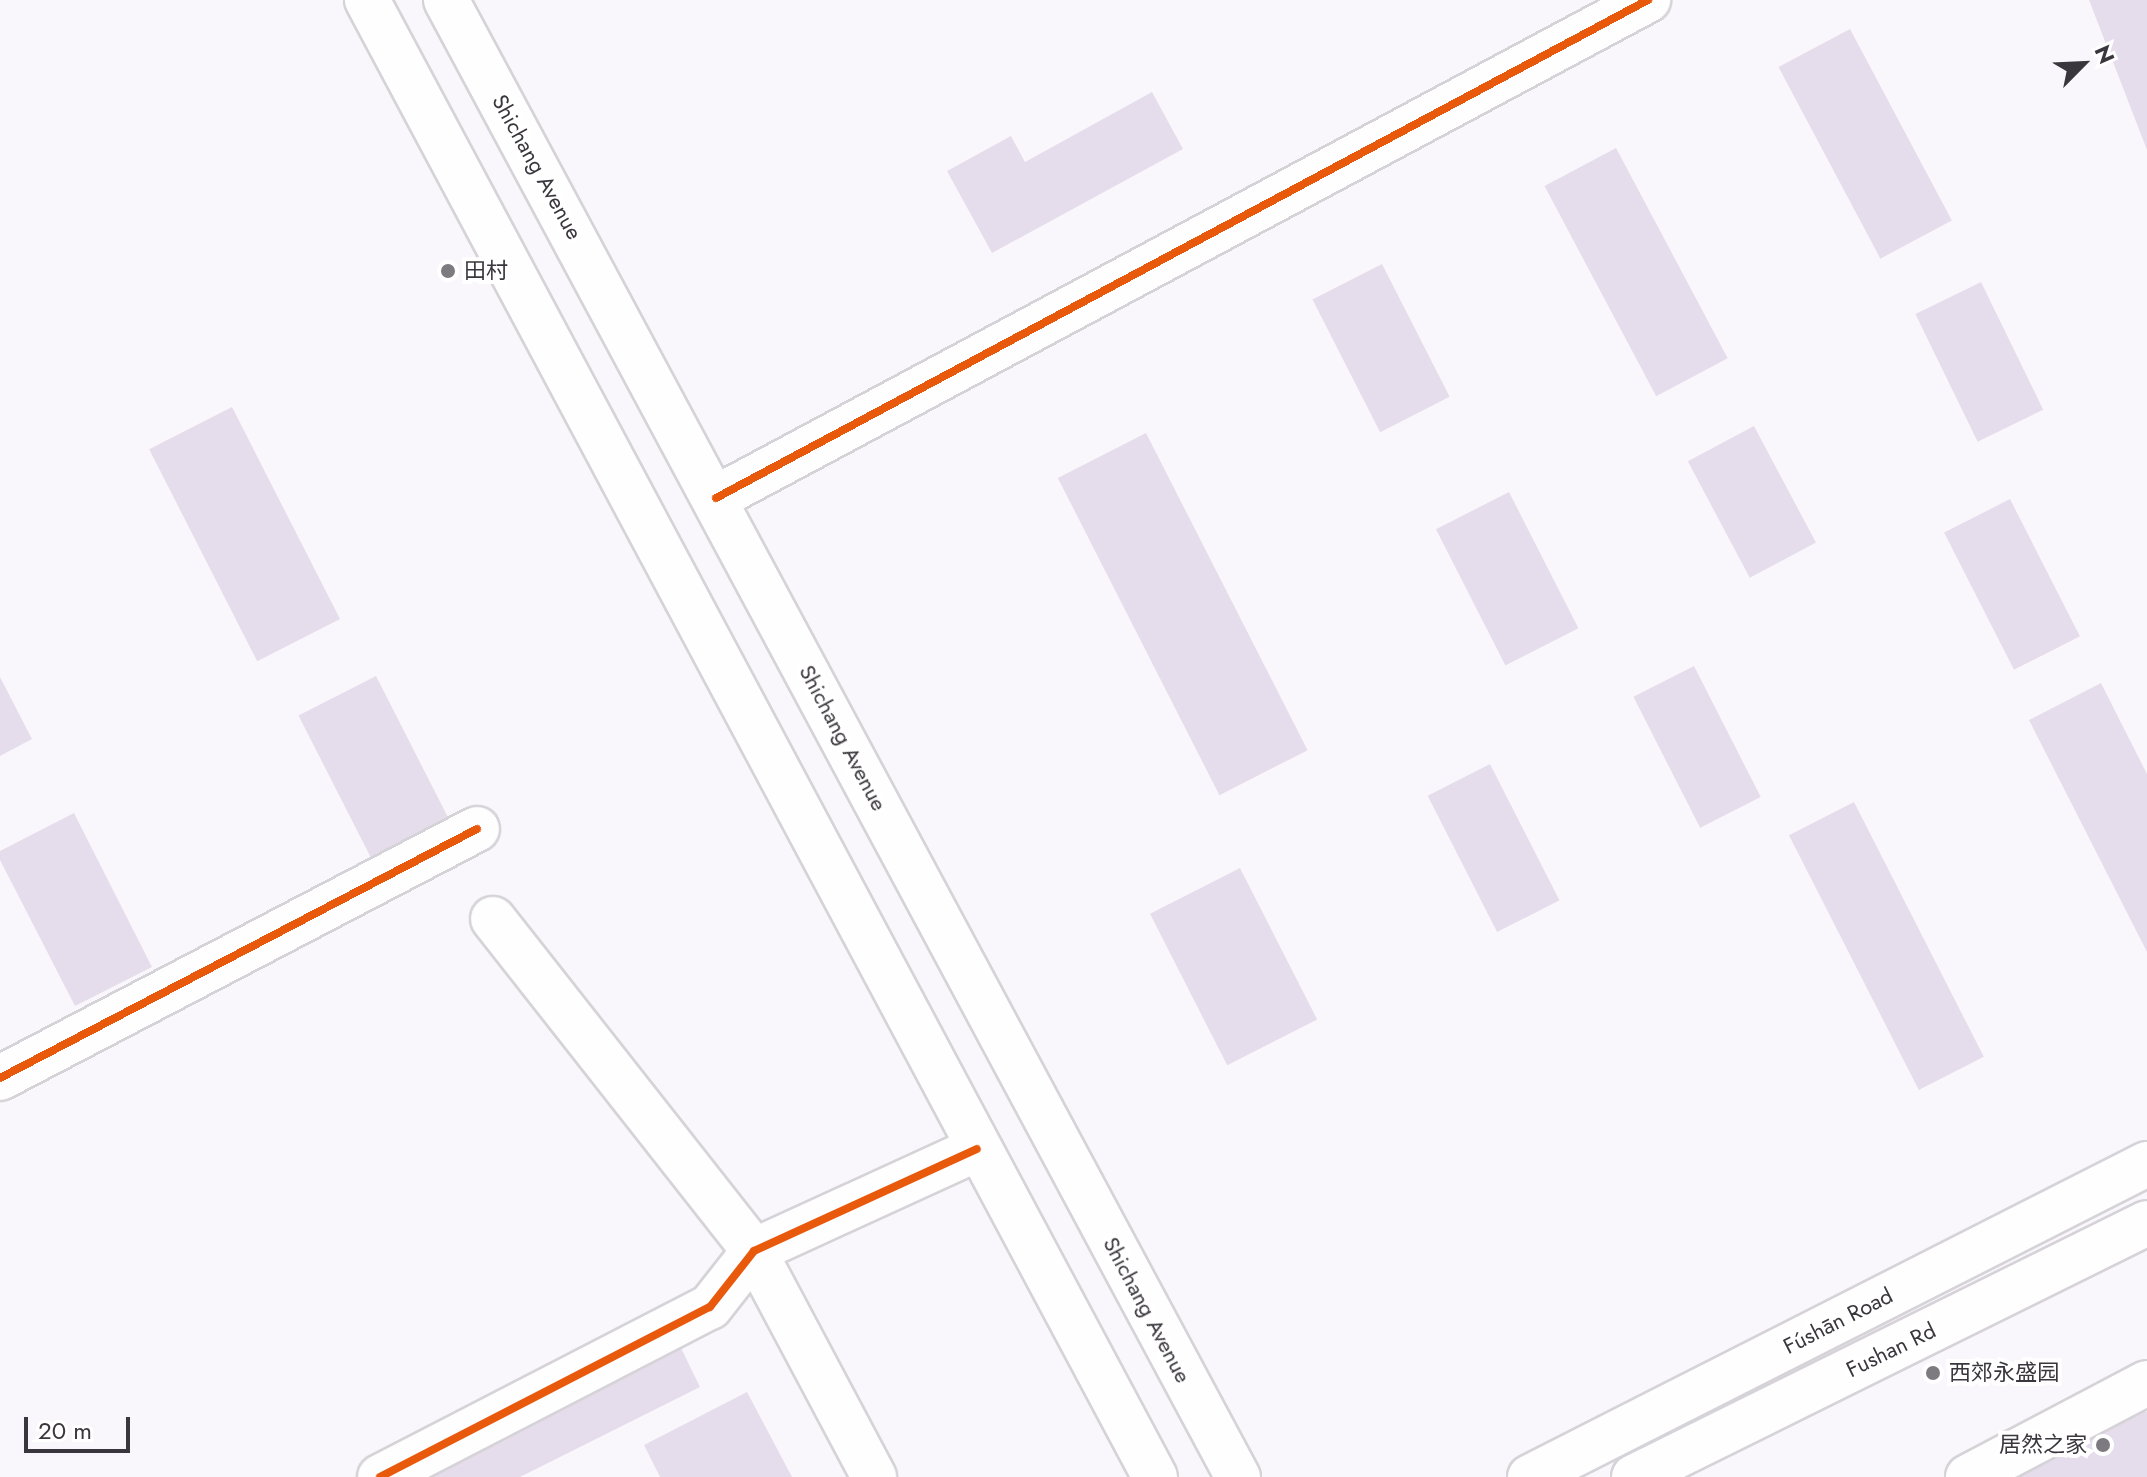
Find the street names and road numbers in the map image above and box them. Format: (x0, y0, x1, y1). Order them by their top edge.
street label: Shichang Avenue (486, 90, 588, 244)
street label: Shichang Avenue (794, 661, 892, 815)
street label: Shichang Avenue (1098, 1233, 1196, 1387)
street label: Fúshān Road (1779, 1282, 1897, 1360)
street label: Fushan Rd (1842, 1317, 1940, 1383)

